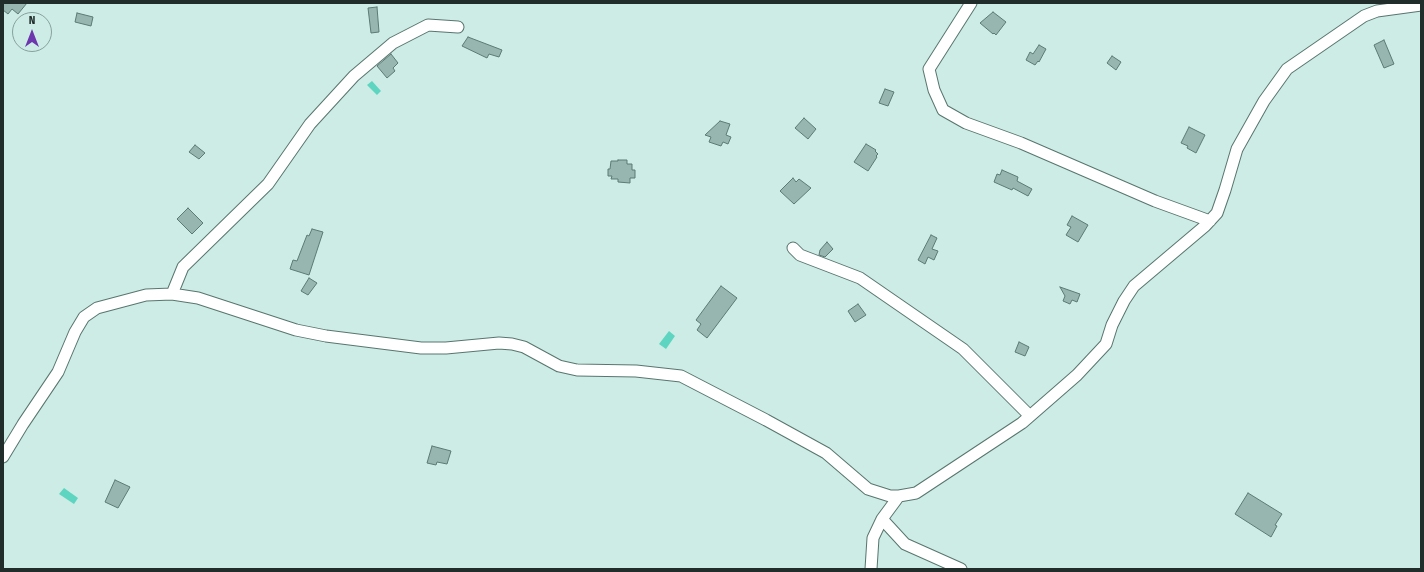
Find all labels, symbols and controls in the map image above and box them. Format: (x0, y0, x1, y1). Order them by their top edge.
north arrow (12, 12, 52, 52)
text: N (29, 14, 35, 27)

